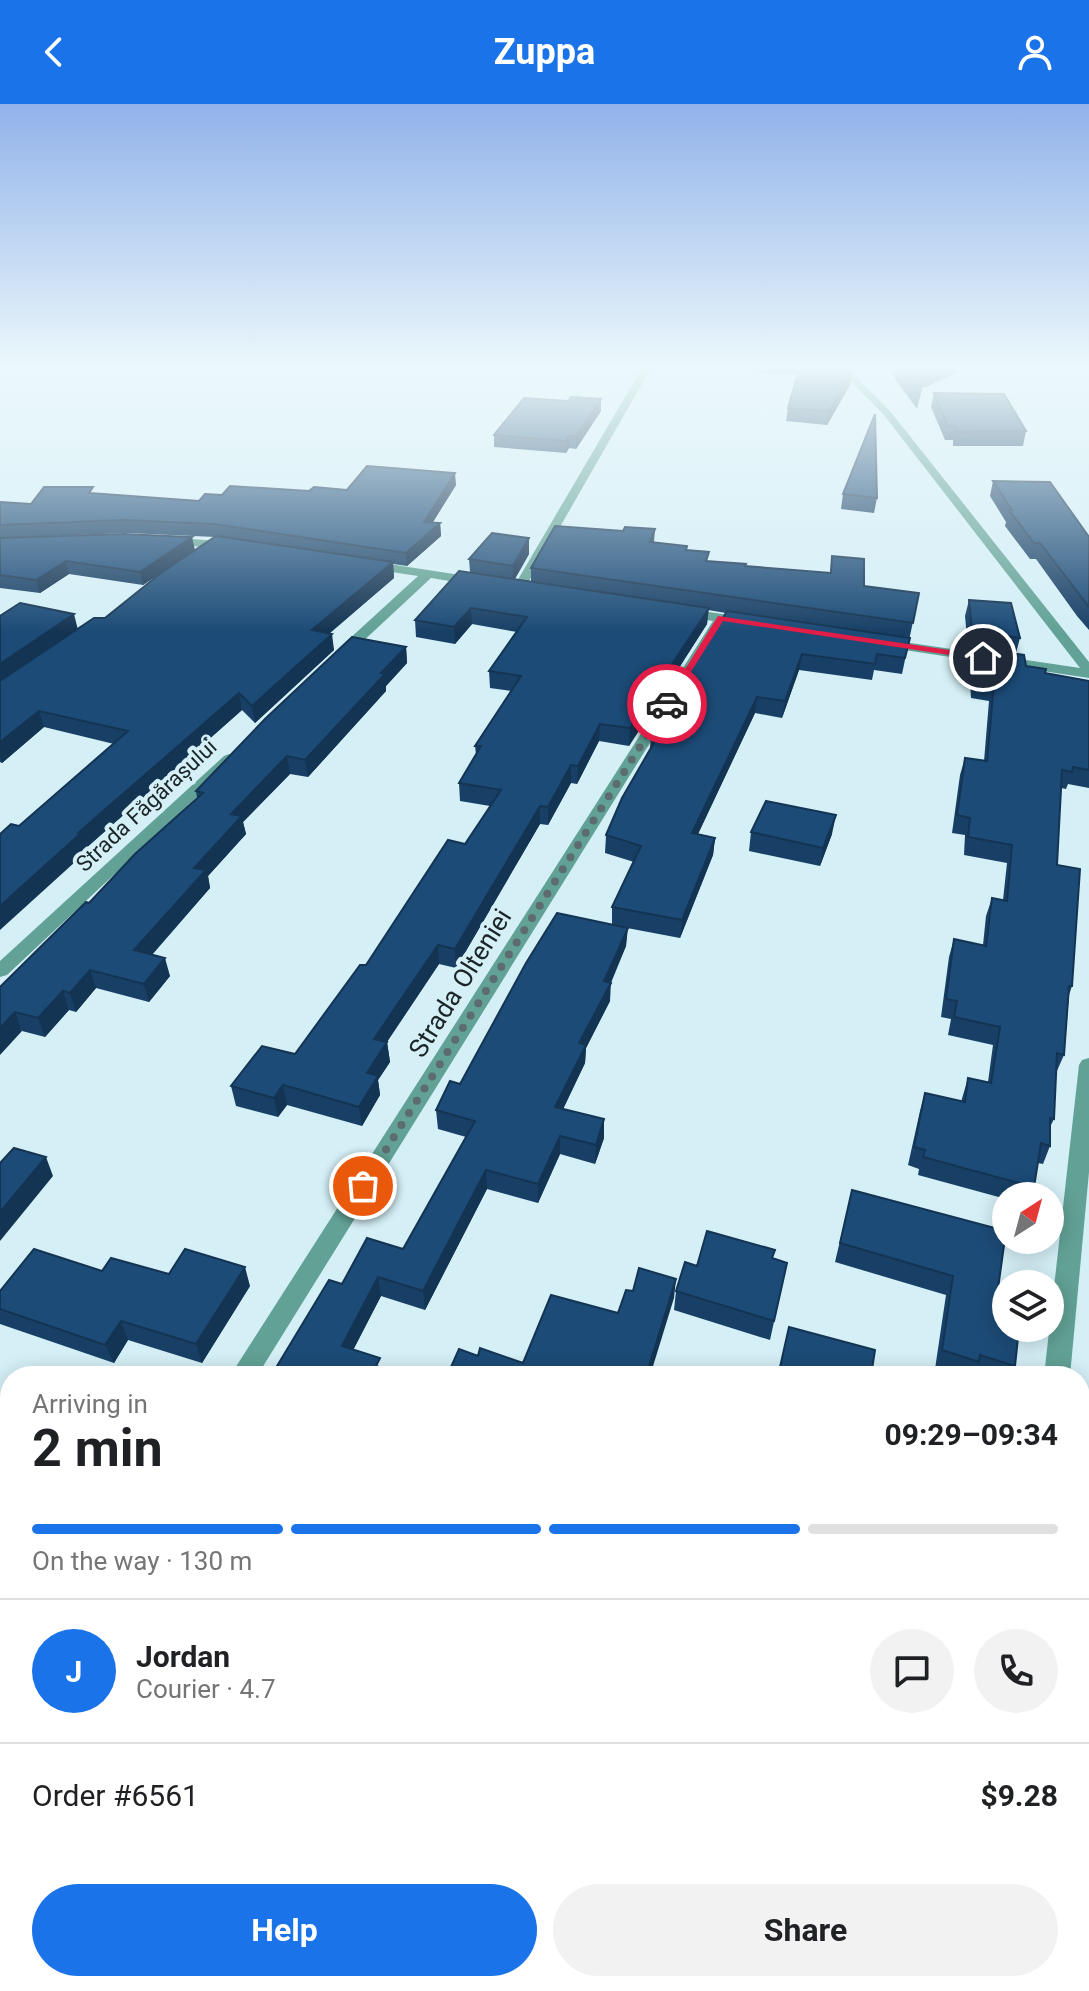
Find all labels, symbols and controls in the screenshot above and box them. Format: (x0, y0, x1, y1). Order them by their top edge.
icon: back (32, 30, 76, 74)
icon: person (1013, 30, 1057, 74)
text: Zuppa (494, 31, 595, 73)
pin (949, 624, 1017, 692)
icon: home (961, 636, 1005, 680)
courier (627, 664, 707, 744)
icon: car (645, 682, 689, 726)
street label: Strada Făgărașului (71, 734, 222, 877)
street label: Strada Olteniei (403, 903, 517, 1063)
pin (329, 1152, 397, 1220)
icon: bag (341, 1164, 385, 1208)
north arrow (992, 1182, 1064, 1254)
map controls (992, 1182, 1064, 1342)
button: layers (992, 1270, 1064, 1342)
text: Arriving in (32, 1389, 148, 1419)
text: 09:29–09:34 (884, 1417, 1058, 1452)
text: 2 min (32, 1418, 163, 1479)
text: On the way · 130 m (32, 1546, 252, 1576)
button: chat (870, 1629, 954, 1713)
button: phone (974, 1629, 1058, 1713)
text: Jordan (136, 1639, 230, 1674)
text: J (66, 1654, 82, 1689)
text: Courier · 4.7 (136, 1674, 276, 1704)
text: Order #6561 (32, 1778, 199, 1813)
text: $9.28 (980, 1778, 1058, 1813)
button: Help (32, 1884, 537, 1976)
button: Share (553, 1884, 1058, 1976)

